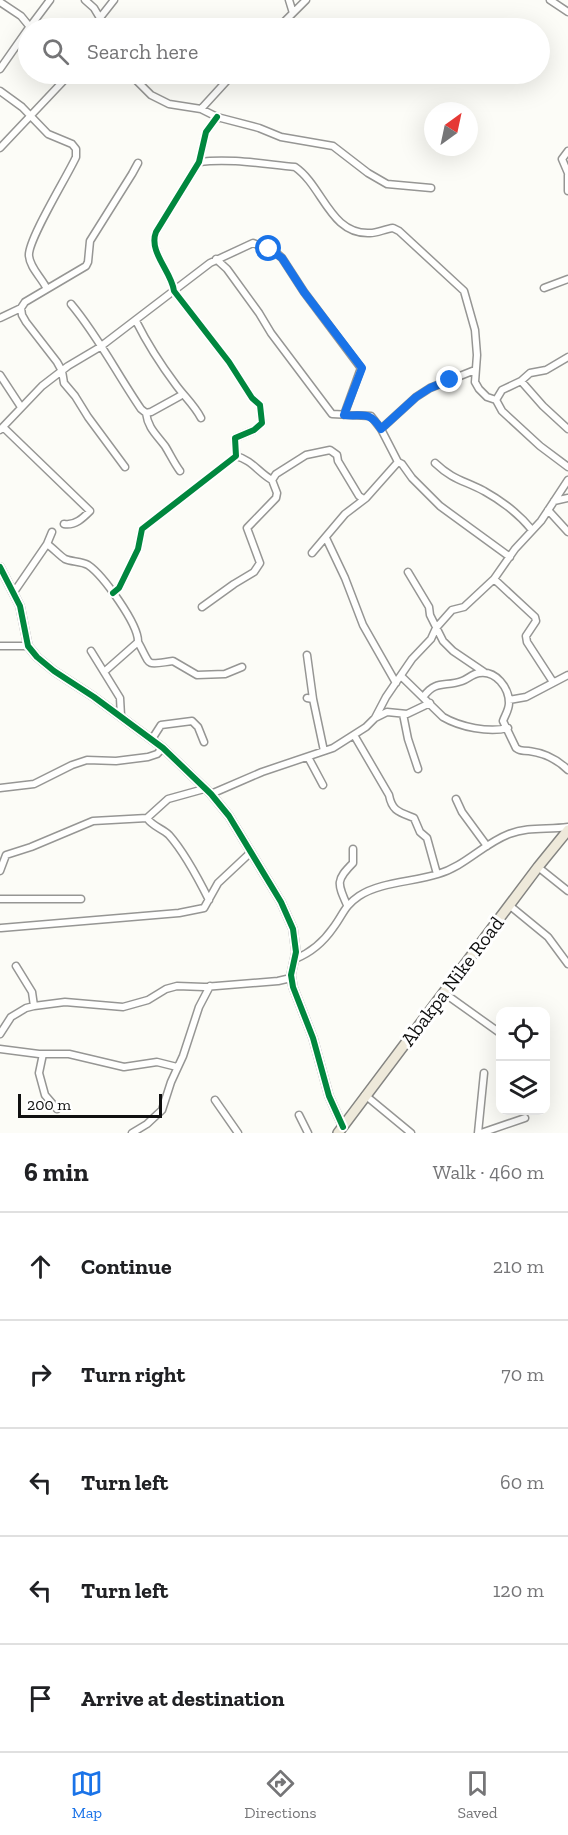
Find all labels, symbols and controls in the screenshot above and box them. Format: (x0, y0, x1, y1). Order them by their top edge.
search box (18, 18, 550, 84)
icon: search (39, 35, 72, 68)
text: Search here (87, 38, 198, 65)
north arrow (424, 102, 478, 156)
route start (255, 235, 281, 261)
route end (436, 366, 462, 392)
street label: Abakpa Nike Road (395, 912, 509, 1050)
map controls (496, 1007, 550, 1115)
button: locate (496, 1007, 550, 1061)
button: layers (496, 1061, 550, 1115)
scale bar (18, 1091, 162, 1118)
text: 200 m (27, 1095, 71, 1114)
text: 6 min (24, 1156, 89, 1188)
text: Walk · 460 m (433, 1160, 544, 1184)
icon: ahead (24, 1250, 57, 1283)
text: Continue (81, 1253, 172, 1280)
text: 210 m (493, 1254, 544, 1278)
icon: right (24, 1358, 57, 1391)
text: Turn right (81, 1361, 185, 1388)
text: 70 m (501, 1362, 544, 1386)
icon: left (24, 1466, 57, 1499)
text: Turn left (81, 1469, 168, 1496)
text: 60 m (500, 1470, 544, 1494)
icon: left (24, 1574, 57, 1607)
text: Turn left (81, 1577, 168, 1604)
text: 120 m (493, 1578, 544, 1602)
icon: arrive (24, 1682, 57, 1715)
text: Arrive at destination (81, 1685, 284, 1712)
tab: Map (70, 1767, 103, 1822)
tab: Directions (244, 1767, 317, 1822)
tab: Saved (457, 1767, 498, 1822)

